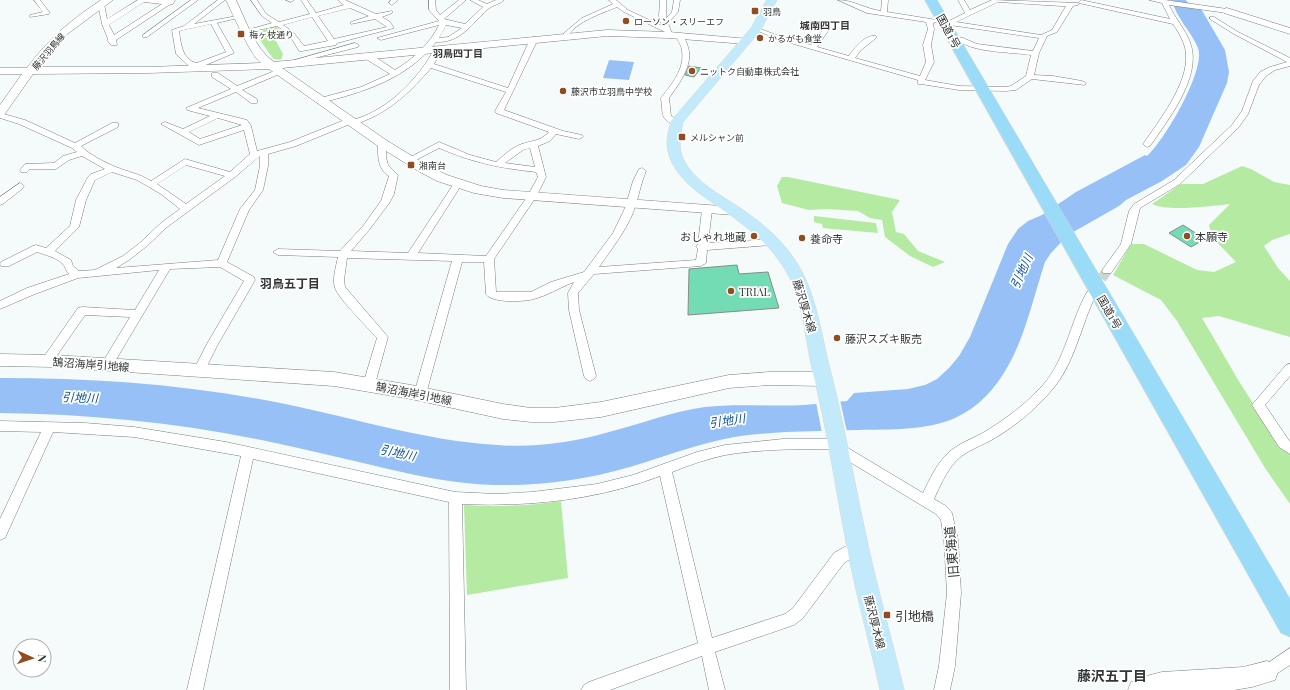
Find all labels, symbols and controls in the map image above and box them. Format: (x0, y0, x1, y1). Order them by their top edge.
place label: 羽鳥 (763, 5, 781, 17)
marker: 羽鳥 (750, 6, 760, 16)
street label: 国道1号 (933, 11, 965, 51)
place label: ローソン・スリーエフ (634, 15, 724, 27)
marker: ローソン・スリーエフ (621, 16, 631, 26)
district label: 城南四丁目 (800, 18, 850, 32)
place label: 梅ヶ枝通り (249, 28, 294, 40)
street label: 藤沢羽鳥線 (29, 29, 68, 72)
marker: 梅ヶ枝通り (236, 29, 246, 39)
place label: かるがも食堂 (768, 32, 822, 44)
marker: かるがも食堂 (755, 33, 765, 43)
district label: 羽鳥四丁目 (432, 46, 483, 60)
place label: ニットク自動車株式会社 (700, 65, 799, 77)
marker: ニットク自動車株式会社 (687, 66, 697, 76)
place label: 藤沢市立羽鳥中学校 (571, 85, 652, 97)
marker: 藤沢市立羽鳥中学校 (558, 86, 568, 96)
place label: メルシャン前 (690, 131, 744, 143)
marker: メルシャン前 (677, 132, 687, 142)
place label: 湘南台 (419, 159, 446, 171)
marker: 湘南台 (406, 160, 416, 170)
place label: おしゃれ地蔵 (680, 229, 746, 244)
place label: 本願寺 (1195, 229, 1228, 244)
marker: おしゃれ地蔵 (749, 231, 759, 241)
place label: 養命寺 (810, 231, 843, 246)
marker: 本願寺 (1182, 231, 1192, 241)
marker: 養命寺 (797, 233, 807, 243)
water label: 引地川 (1006, 249, 1037, 291)
district label: 羽鳥五丁目 (260, 275, 320, 291)
street label: 藤沢厚木線 (790, 278, 820, 334)
place label: TRIAL (739, 284, 770, 299)
marker: TRIAL (726, 286, 736, 296)
street label: 国道1号 (1094, 292, 1126, 332)
place label: 藤沢スズキ販売 (845, 331, 922, 346)
marker: 藤沢スズキ販売 (832, 333, 842, 343)
street label: 鵠沼海岸引地線 (52, 354, 130, 374)
street label: 鵠沼海岸引地線 (375, 378, 453, 408)
water label: 引地川 (62, 388, 100, 406)
water label: 引地川 (708, 409, 748, 430)
water label: 引地川 (379, 440, 419, 464)
street label: 旧東海道 (940, 525, 962, 579)
street label: 藤沢厚木線 (861, 594, 889, 650)
place label: 引地橋 (895, 607, 934, 624)
marker: 引地橋 (882, 610, 892, 620)
north arrow (12, 638, 52, 678)
text: N (35, 654, 50, 663)
district label: 藤沢五丁目 (1077, 666, 1147, 685)

